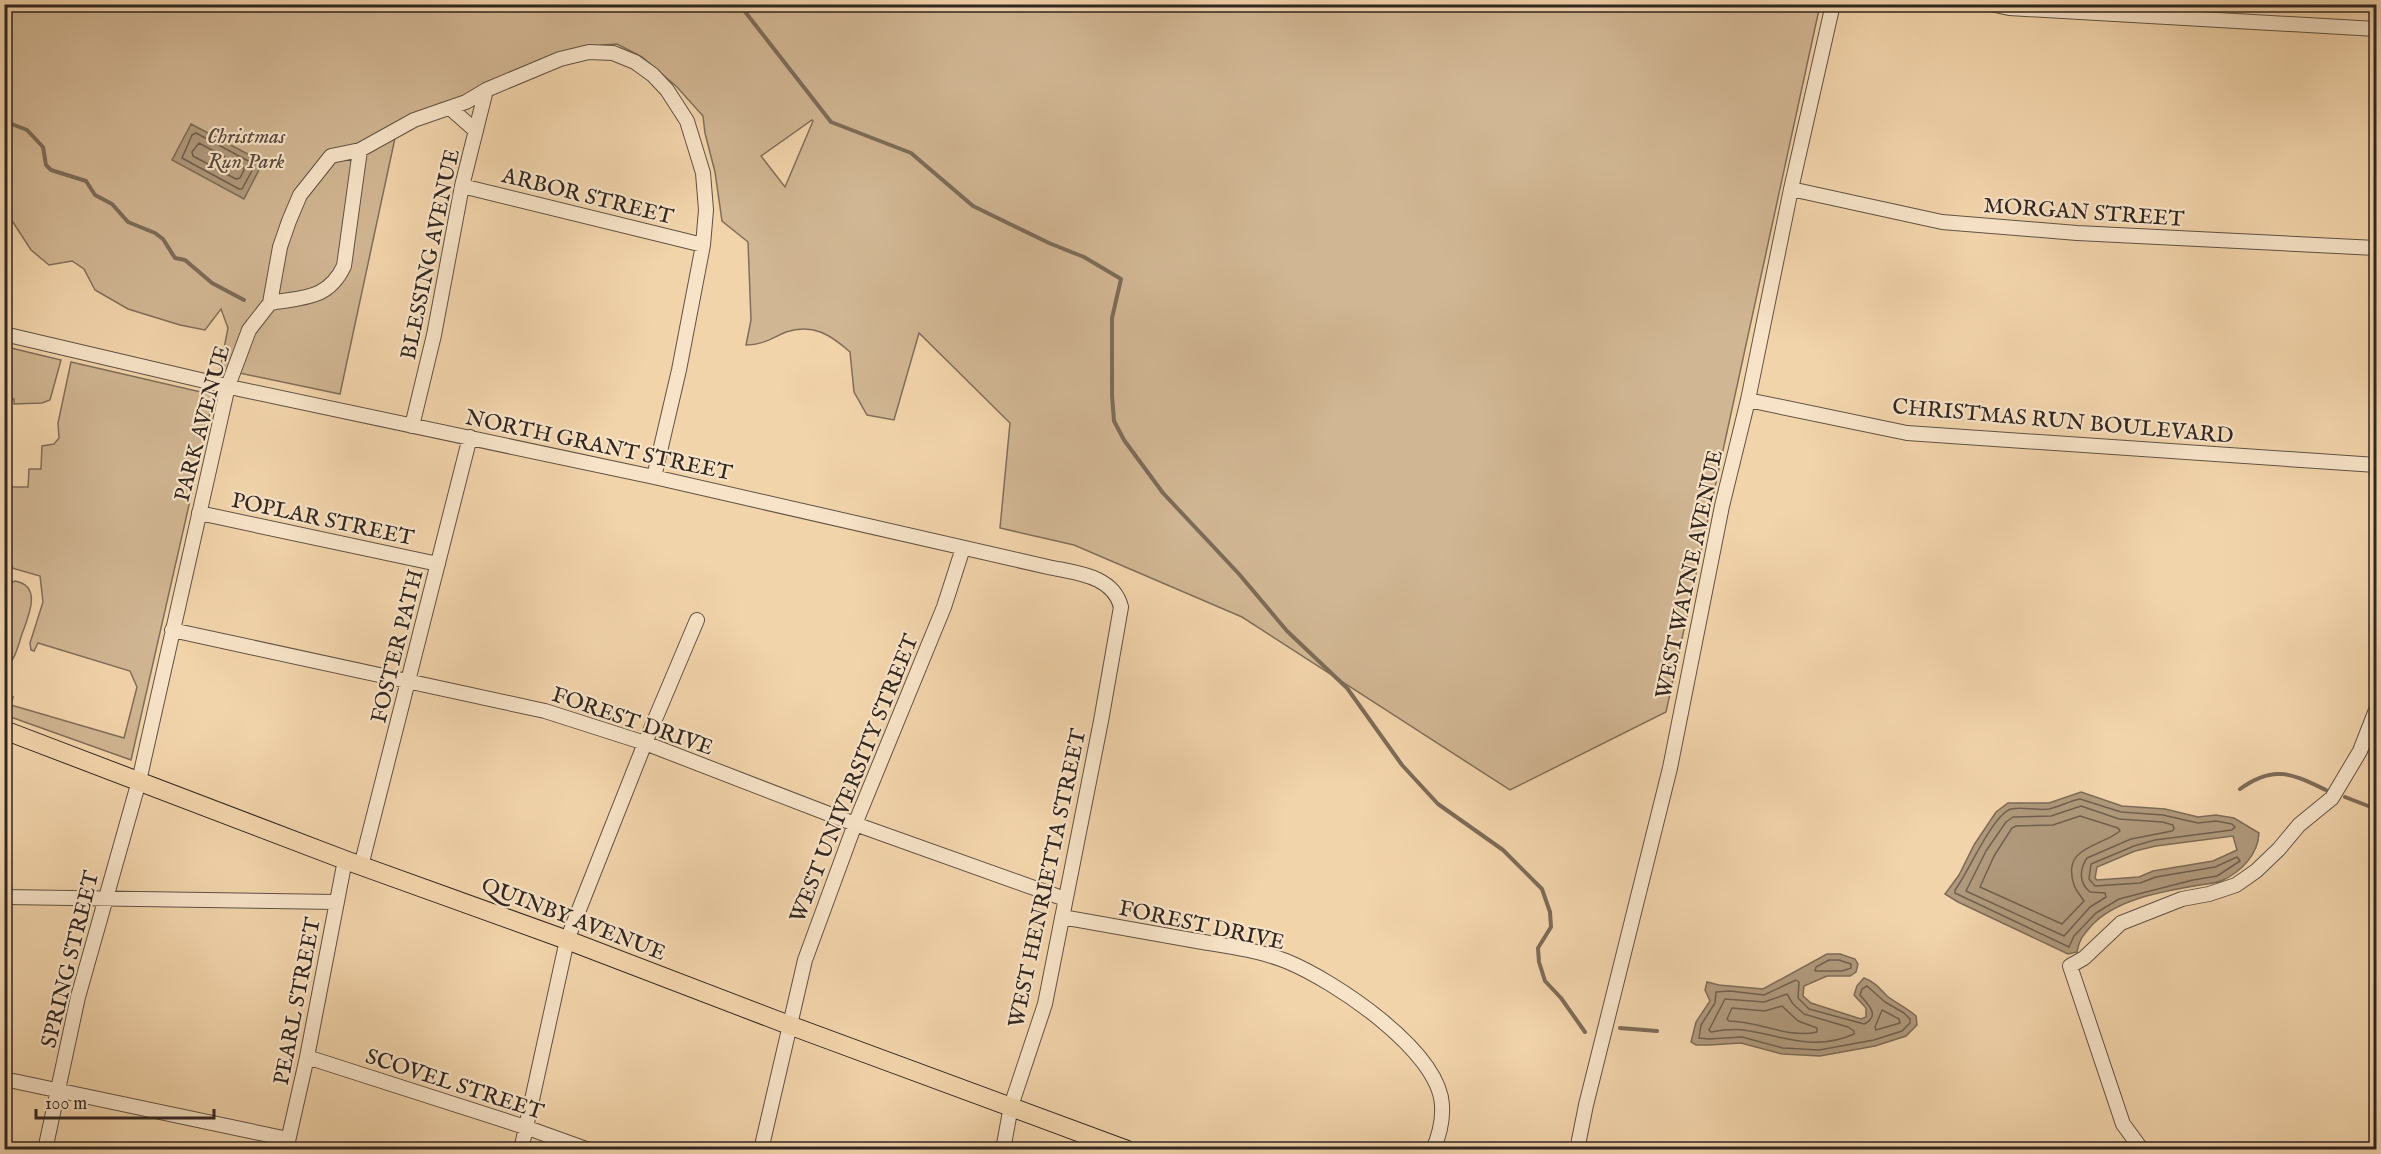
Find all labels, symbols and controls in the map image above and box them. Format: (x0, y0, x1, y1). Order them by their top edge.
park label: Christmas Run Park (207, 123, 286, 176)
street label: BLESSING AVENUE (395, 146, 467, 362)
street label: ARBOR STREET (498, 162, 676, 232)
street label: MORGAN STREET (1983, 192, 2185, 234)
street label: PARK AVENUE (169, 342, 237, 505)
street label: CHRISTMAS RUN BOULEVARD (1891, 393, 2235, 451)
street label: NORTH GRANT STREET (463, 404, 734, 488)
street label: WEST WAYNE AVENUE (1650, 447, 1730, 701)
street label: POPLAR STREET (229, 487, 416, 553)
street label: FOSTER PATH (365, 567, 431, 726)
street label: WEST UNIVERSITY STREET (784, 630, 926, 927)
street label: FOREST DRIVE (548, 681, 717, 763)
street label: WEST HENRIETTA STREET (1003, 726, 1093, 1030)
street label: SPRING STREET (35, 868, 106, 1051)
street label: QUINBY AVENUE (477, 872, 669, 968)
street label: FOREST DRIVE (1116, 895, 1287, 957)
street label: PEARL STREET (268, 915, 328, 1088)
street label: SCOVEL STREET (362, 1043, 547, 1127)
scale bar (36, 1082, 214, 1120)
text: 100 m (45, 1093, 87, 1116)

